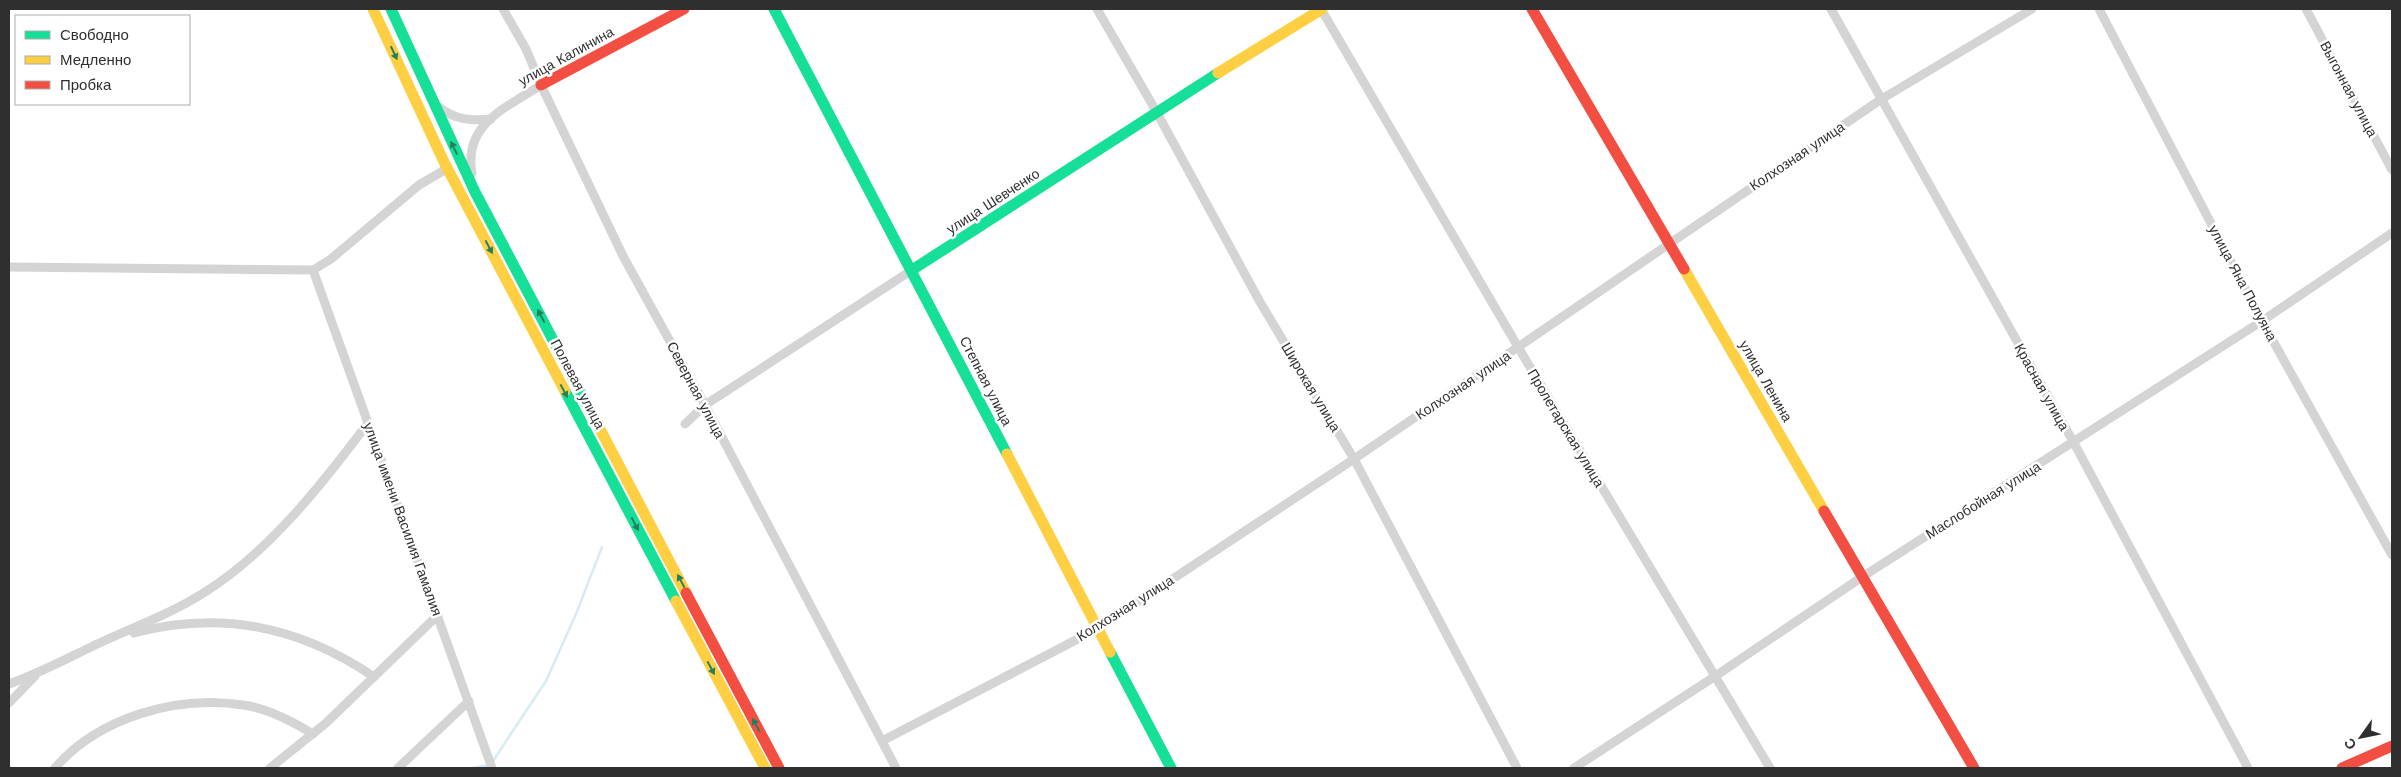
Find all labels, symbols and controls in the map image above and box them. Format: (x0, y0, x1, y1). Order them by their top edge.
legend (15, 15, 190, 105)
street label: улица Калинина (516, 23, 617, 89)
text: Свободно (60, 26, 129, 44)
street label: Выгонная улица (2317, 38, 2381, 140)
one-way arrow (390, 46, 398, 60)
text: Медленно (60, 51, 131, 69)
text: Пробка (60, 76, 112, 94)
street label: Колхозная улица (1746, 118, 1848, 194)
one-way arrow (450, 141, 458, 155)
street label: улица Шевченко (944, 165, 1043, 237)
street label: улица Яна Полуяна (2206, 222, 2281, 344)
one-way arrow (485, 240, 493, 254)
one-way arrow (537, 309, 545, 323)
street label: Степная улица (957, 334, 1015, 429)
street label: Полевая улица (548, 336, 608, 432)
street label: улица Ленина (1736, 337, 1796, 425)
street label: Северная улица (664, 339, 728, 441)
street label: Широкая улица (1278, 339, 1344, 435)
street label: Красная улица (2011, 341, 2073, 434)
street label: Колхозная улица (1412, 347, 1514, 423)
street label: Пролетарская улица (1524, 366, 1608, 490)
one-way arrow (560, 384, 569, 398)
street label: улица имени Василия Гамалия (360, 420, 446, 618)
street label: Маслобойная улица (1922, 458, 2044, 542)
one-way arrow (631, 517, 639, 532)
street label: Колхозная улица (1074, 572, 1177, 644)
one-way arrow (677, 574, 685, 589)
one-way arrow (707, 660, 715, 675)
north arrow (2336, 712, 2386, 762)
one-way arrow (752, 718, 761, 732)
text: С (2341, 735, 2360, 753)

